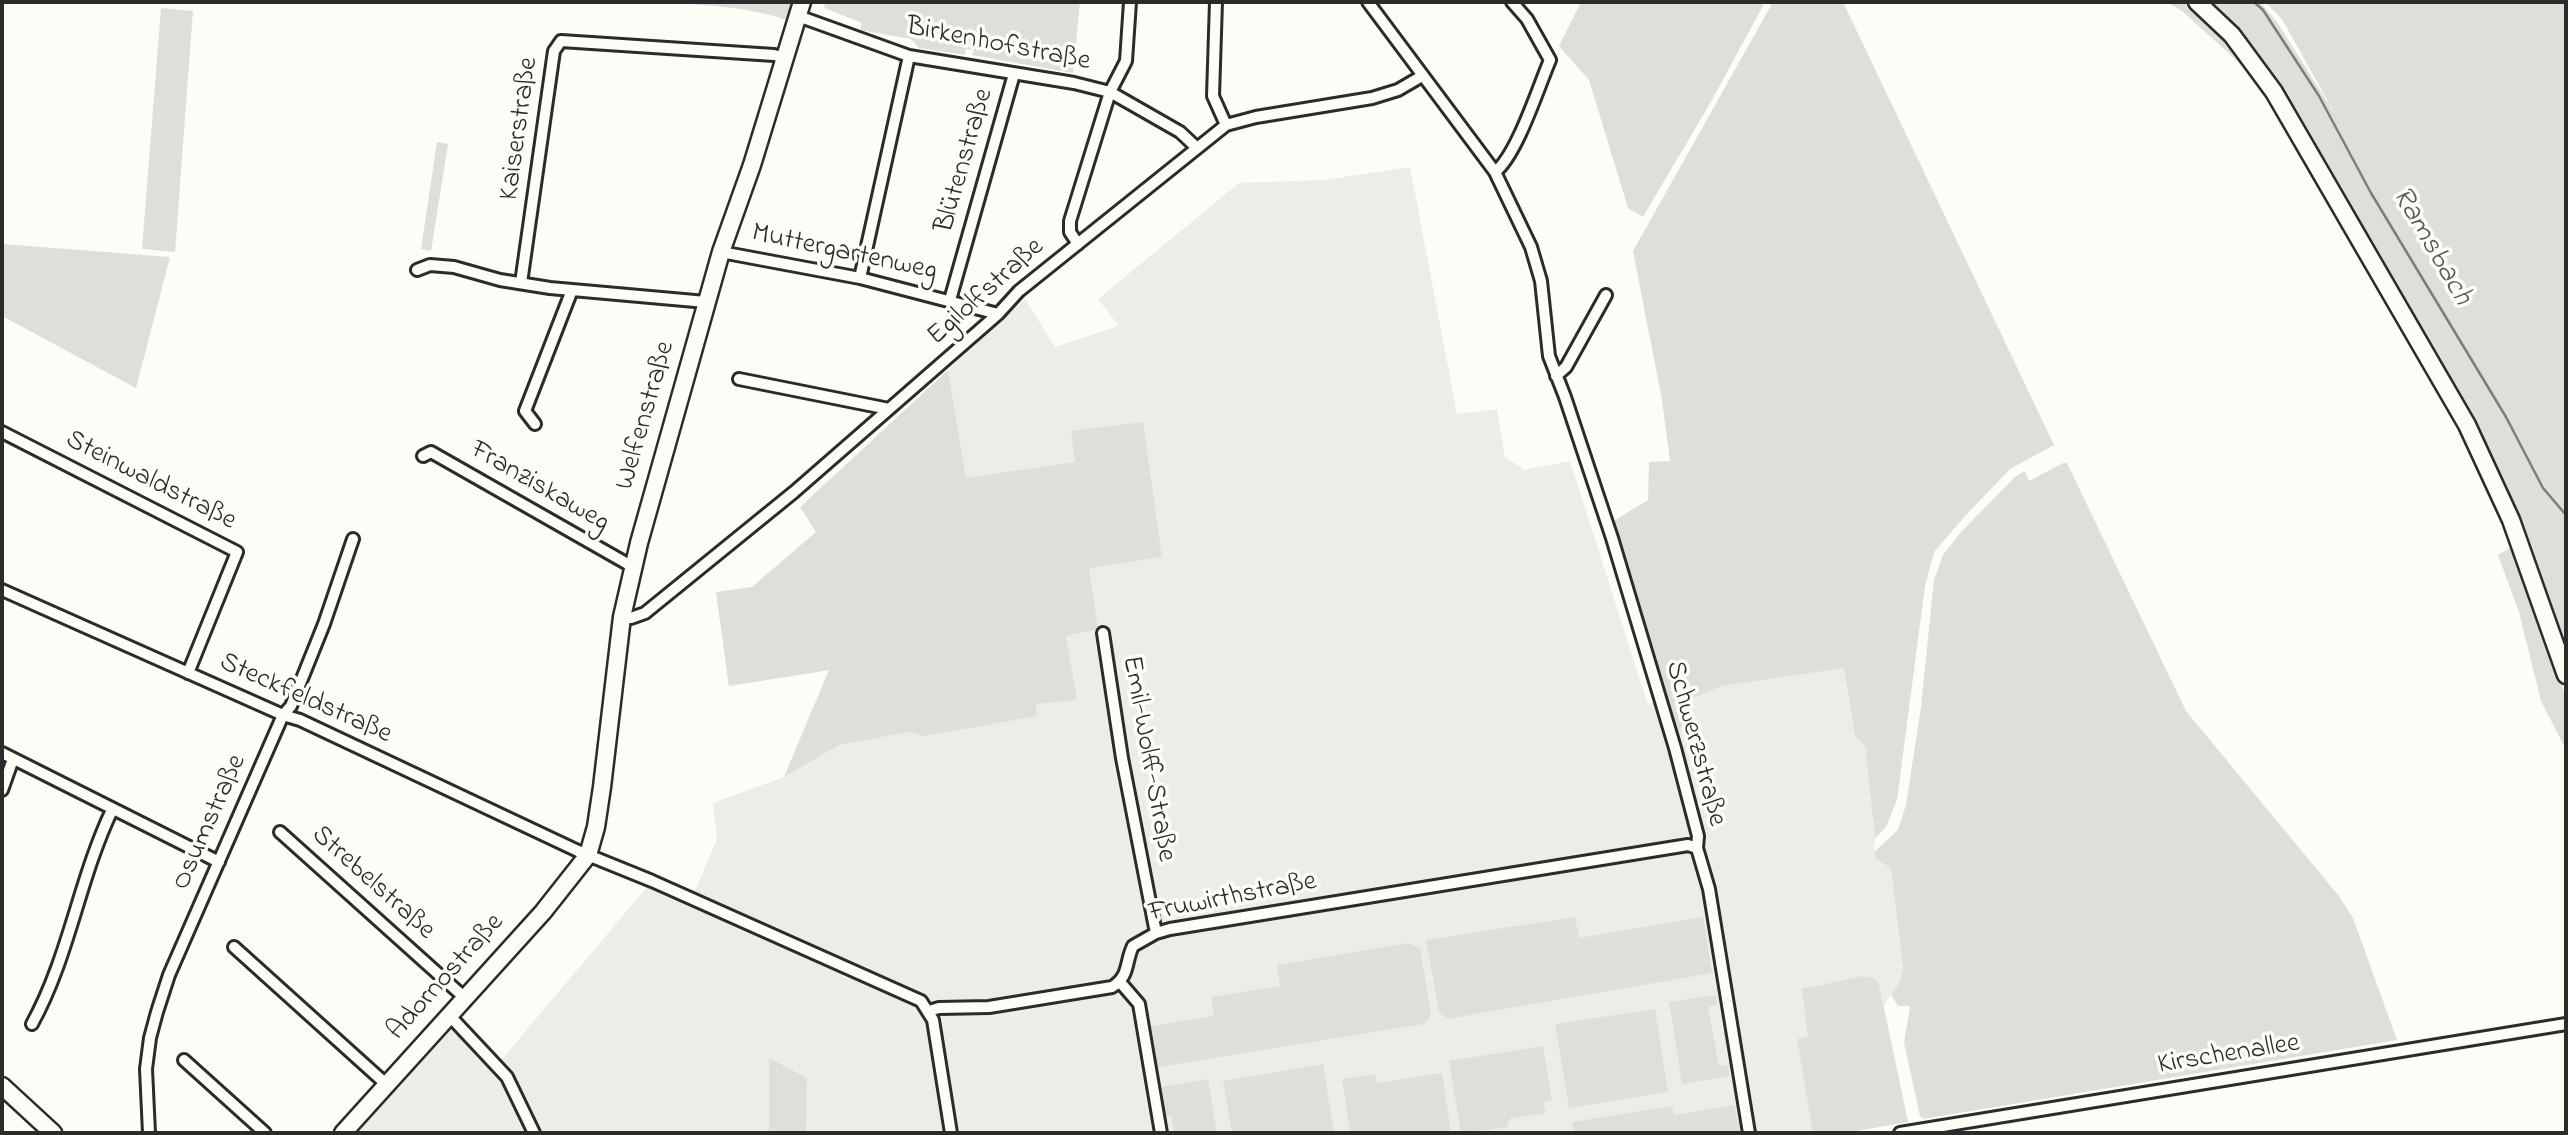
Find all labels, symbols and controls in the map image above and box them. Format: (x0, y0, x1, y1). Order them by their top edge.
street label: Birkenhofstraße (903, 12, 1093, 80)
street label: Kaiserstraße (494, 55, 548, 203)
street label: Blütenstraße (929, 85, 1003, 237)
water label: Ramsbach (2382, 181, 2478, 313)
street label: Muttergartenweg (748, 218, 940, 290)
street label: Egilolfstraße (922, 232, 1052, 354)
street label: Welfenstraße (610, 338, 684, 494)
street label: Steinwaldstraße (59, 425, 241, 539)
street label: Franziskaweg (463, 435, 615, 541)
street label: Steckfeldstraße (214, 647, 396, 753)
street label: Emil-Wolff-Straße (1112, 654, 1182, 864)
street label: Schwerzstraße (1656, 658, 1732, 830)
street label: Osumstraße (166, 750, 256, 896)
street label: Strebelstraße (303, 820, 441, 948)
street label: Fruwirthstraße (1146, 866, 1320, 932)
street label: Adornostraße (381, 908, 513, 1048)
street label: Kirschenallee (2156, 1028, 2302, 1084)

